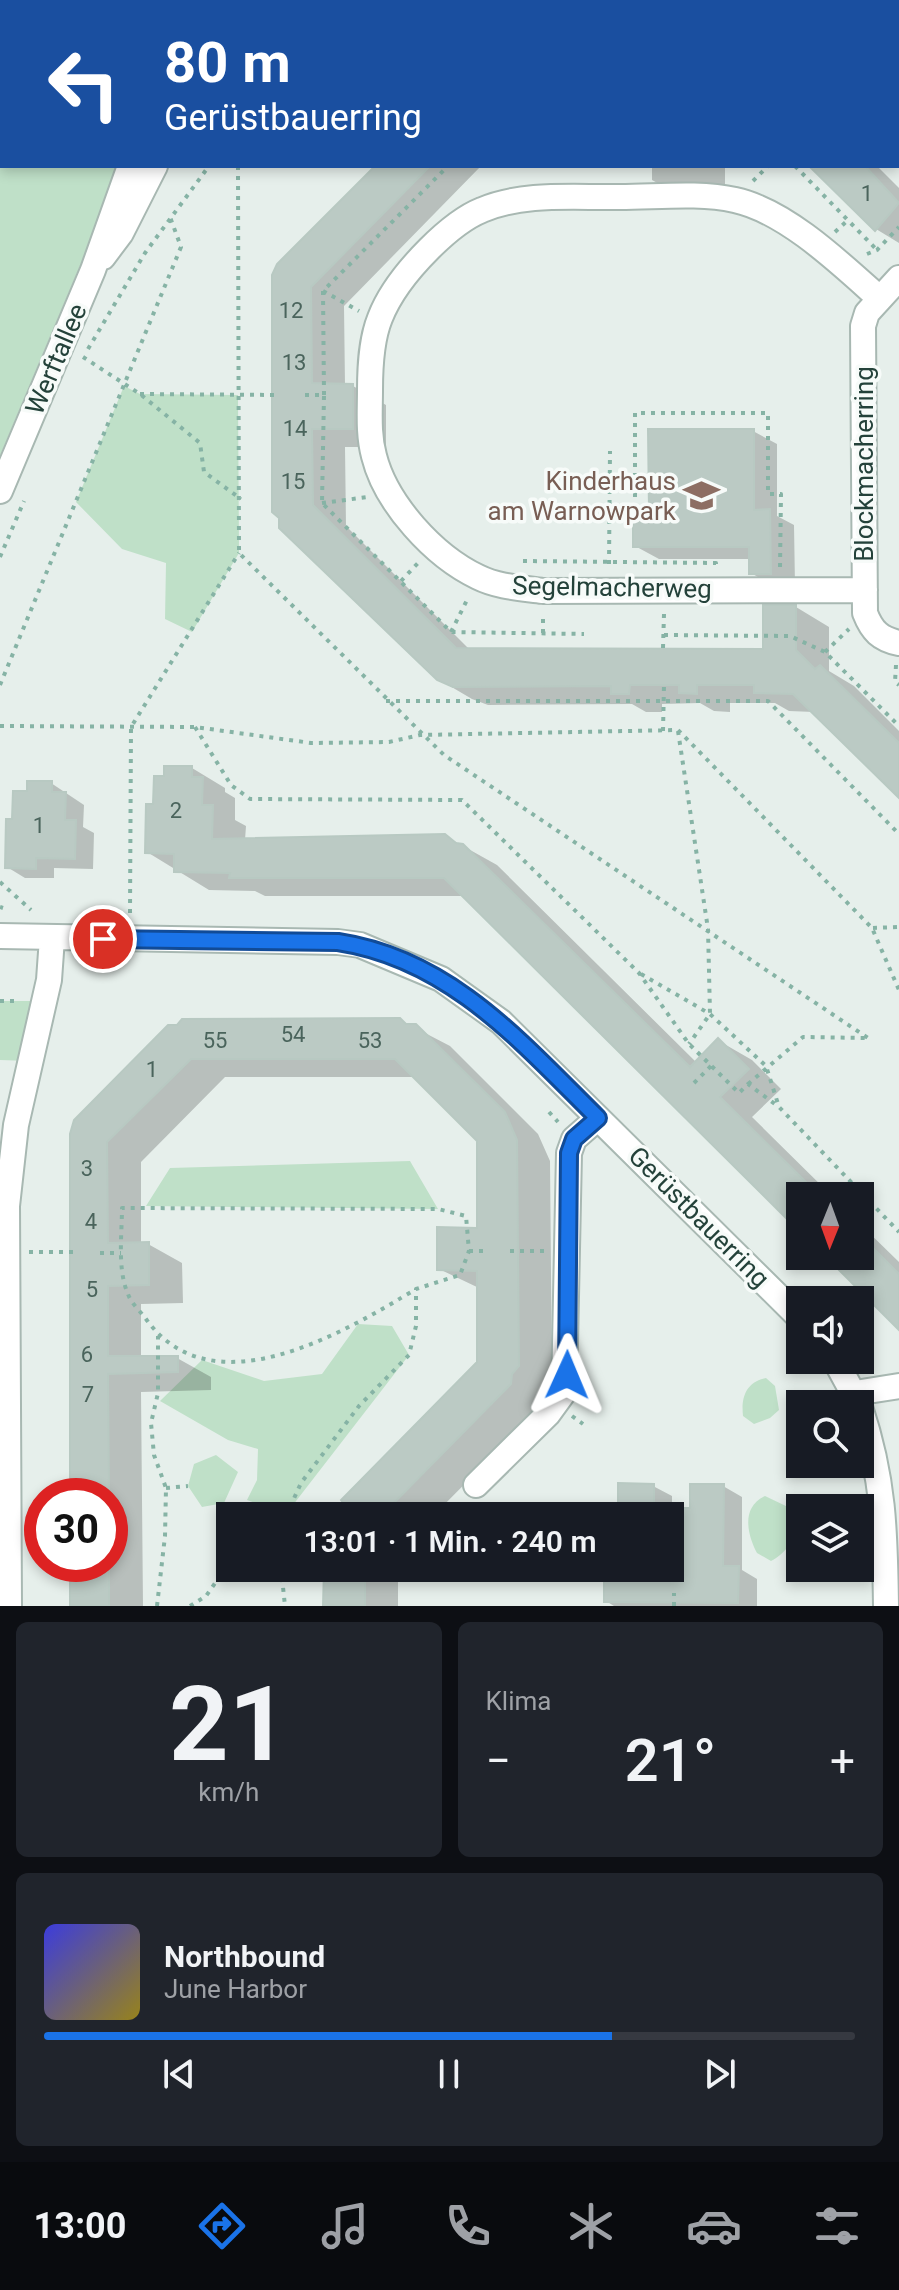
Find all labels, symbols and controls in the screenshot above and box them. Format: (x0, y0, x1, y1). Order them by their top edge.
text: 80 m (164, 30, 291, 96)
icon: left (32, 32, 136, 136)
text: Gerüstbauerring (164, 97, 422, 139)
house number: 1 (861, 181, 873, 206)
house number: 12 (279, 298, 303, 323)
street label: Werftallee (19, 299, 93, 419)
house number: 13 (282, 350, 306, 375)
street label: Blockmacherring (849, 366, 879, 562)
house number: 14 (283, 416, 307, 441)
place label: Kinderhaus am Warnowpark (488, 466, 677, 526)
house number: 15 (281, 469, 305, 494)
school or university icon: Kinderhaus am Warnowpark (683, 477, 721, 515)
street label: Segelmacherweg (512, 570, 712, 604)
house number: 2 (170, 798, 182, 823)
house number: 1 (33, 813, 45, 838)
pin (69, 905, 137, 973)
icon: arrive (81, 917, 125, 961)
house number: 54 (281, 1022, 305, 1047)
house number: 55 (203, 1028, 227, 1053)
house number: 53 (358, 1028, 382, 1053)
house number: 1 (146, 1057, 158, 1082)
street label: Gerüstbauerring (623, 1141, 775, 1293)
house number: 3 (81, 1156, 93, 1181)
north arrow (786, 1182, 874, 1270)
map controls (786, 1182, 874, 1582)
house number: 4 (85, 1209, 97, 1234)
house number: 5 (86, 1277, 98, 1302)
button: sound (786, 1286, 874, 1374)
position arrow (525, 1333, 609, 1417)
house number: 6 (81, 1342, 93, 1367)
house number: 7 (82, 1382, 94, 1407)
button: search (786, 1390, 874, 1478)
speed limit sign: 30 (24, 1478, 128, 1582)
button: layers (786, 1494, 874, 1582)
text: 13:01 · 1 Min. · 240 m (304, 1524, 596, 1559)
text: 21 (169, 1664, 288, 1785)
text: Klima (486, 1686, 551, 1716)
text: 21° (624, 1725, 716, 1796)
text: − (486, 1735, 511, 1787)
text: + (830, 1735, 855, 1787)
text: km/h (198, 1777, 259, 1807)
text: Northbound (164, 1939, 325, 1974)
text: June Harbor (164, 1974, 307, 2004)
icon: previous (157, 2052, 201, 2096)
icon: pause (427, 2052, 471, 2096)
icon: next (698, 2052, 742, 2096)
icon: directions (194, 2198, 250, 2254)
icon: music (317, 2198, 373, 2254)
icon: phone (440, 2198, 496, 2254)
icon: climate (563, 2198, 619, 2254)
icon: car (686, 2198, 742, 2254)
icon: filters (809, 2198, 865, 2254)
text: 13:00 (34, 2205, 126, 2247)

